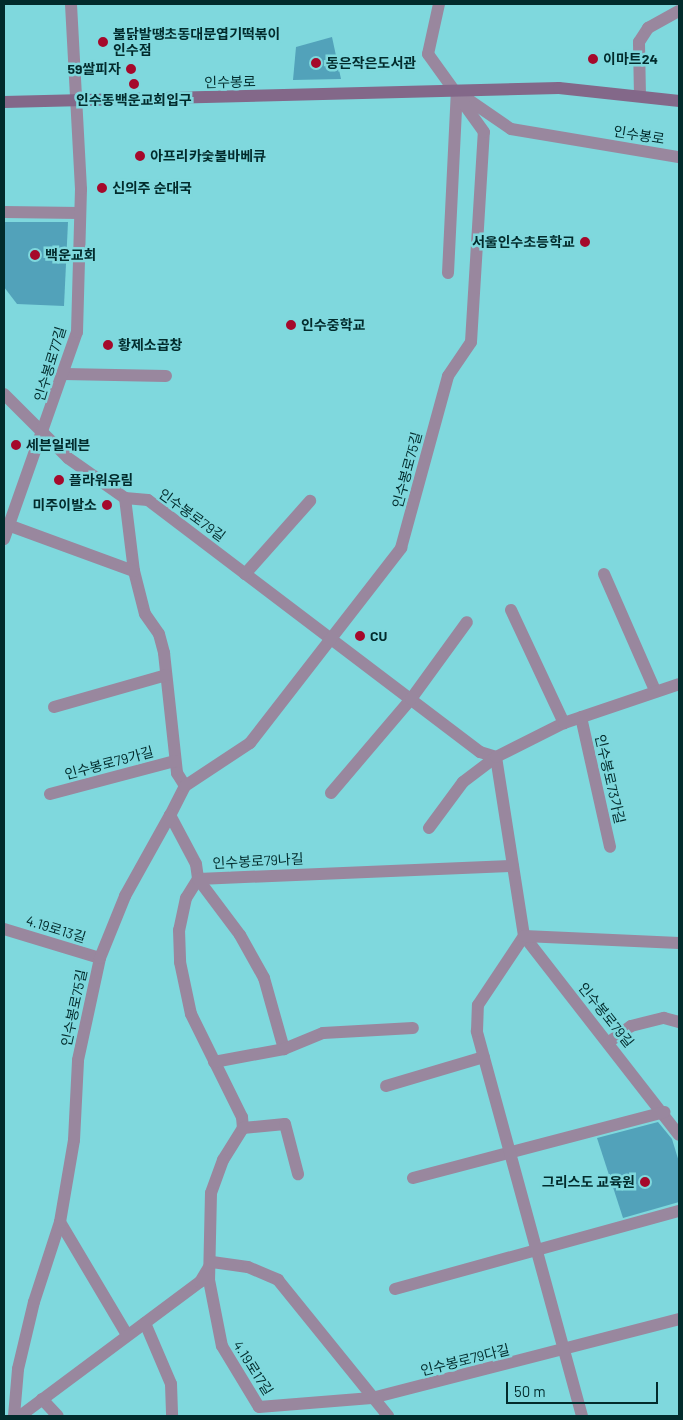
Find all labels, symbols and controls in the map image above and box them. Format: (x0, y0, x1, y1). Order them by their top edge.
place label: 불닭발땡초동대문엽기떡볶이 인수점 (113, 26, 280, 58)
marker: 불닭발땡초동대문엽기떡볶이 인수점 (97, 36, 109, 48)
place label: 이마트24 (603, 51, 658, 67)
marker: 이마트24 (587, 53, 599, 65)
place label: 동은작은도서관 (326, 55, 416, 71)
marker: 동은작은도서관 (310, 57, 322, 69)
place label: 59쌀피자 (67, 61, 121, 77)
marker: 59쌀피자 (125, 63, 137, 75)
street label: 인수봉로 (204, 73, 256, 91)
marker: 인수동백운교회입구 (128, 78, 140, 90)
place label: 인수동백운교회입구 (76, 92, 192, 108)
street label: 인수봉로 (612, 123, 666, 147)
place label: 아프리카숯불바베큐 (150, 148, 266, 164)
marker: 아프리카숯불바베큐 (134, 150, 146, 162)
place label: 신의주 순대국 (112, 180, 192, 196)
marker: 신의주 순대국 (96, 182, 108, 194)
place label: 서울인수초등학교 (472, 234, 575, 250)
marker: 서울인수초등학교 (579, 236, 591, 248)
place label: 백운교회 (45, 247, 97, 263)
marker: 백운교회 (29, 249, 41, 261)
place label: 인수중학교 (301, 317, 365, 333)
marker: 인수중학교 (285, 319, 297, 331)
street label: 인수봉로77길 (31, 324, 69, 404)
place label: 황제소곱창 (118, 337, 182, 353)
marker: 황제소곱창 (102, 339, 114, 351)
street label: 인수봉로75길 (389, 430, 425, 510)
place label: 세븐일레븐 (26, 437, 90, 453)
marker: 세븐일레븐 (10, 439, 22, 451)
place label: 플라워유림 (69, 472, 133, 488)
marker: 플라워유림 (53, 474, 65, 486)
street label: 인수봉로79길 (155, 485, 229, 545)
place label: 미주이발소 (33, 497, 97, 513)
marker: 미주이발소 (101, 499, 113, 511)
place label: CU (370, 628, 387, 644)
marker: CU (354, 630, 366, 642)
street label: 인수봉로73가길 (592, 733, 628, 825)
street label: 인수봉로79가길 (63, 743, 155, 783)
street label: 인수봉로79나길 (212, 850, 304, 872)
street label: 4.19로13길 (24, 912, 88, 946)
street label: 인수봉로75길 (58, 968, 90, 1048)
street label: 인수봉로79길 (575, 979, 637, 1051)
place label: 그리스도 교육원 (542, 1174, 635, 1190)
marker: 그리스도 교육원 (639, 1176, 651, 1188)
street label: 4.19로17길 (230, 1338, 276, 1398)
street label: 인수봉로79다길 (419, 1341, 511, 1379)
scale bar (508, 1372, 660, 1404)
text: 50 m (514, 1382, 546, 1400)

